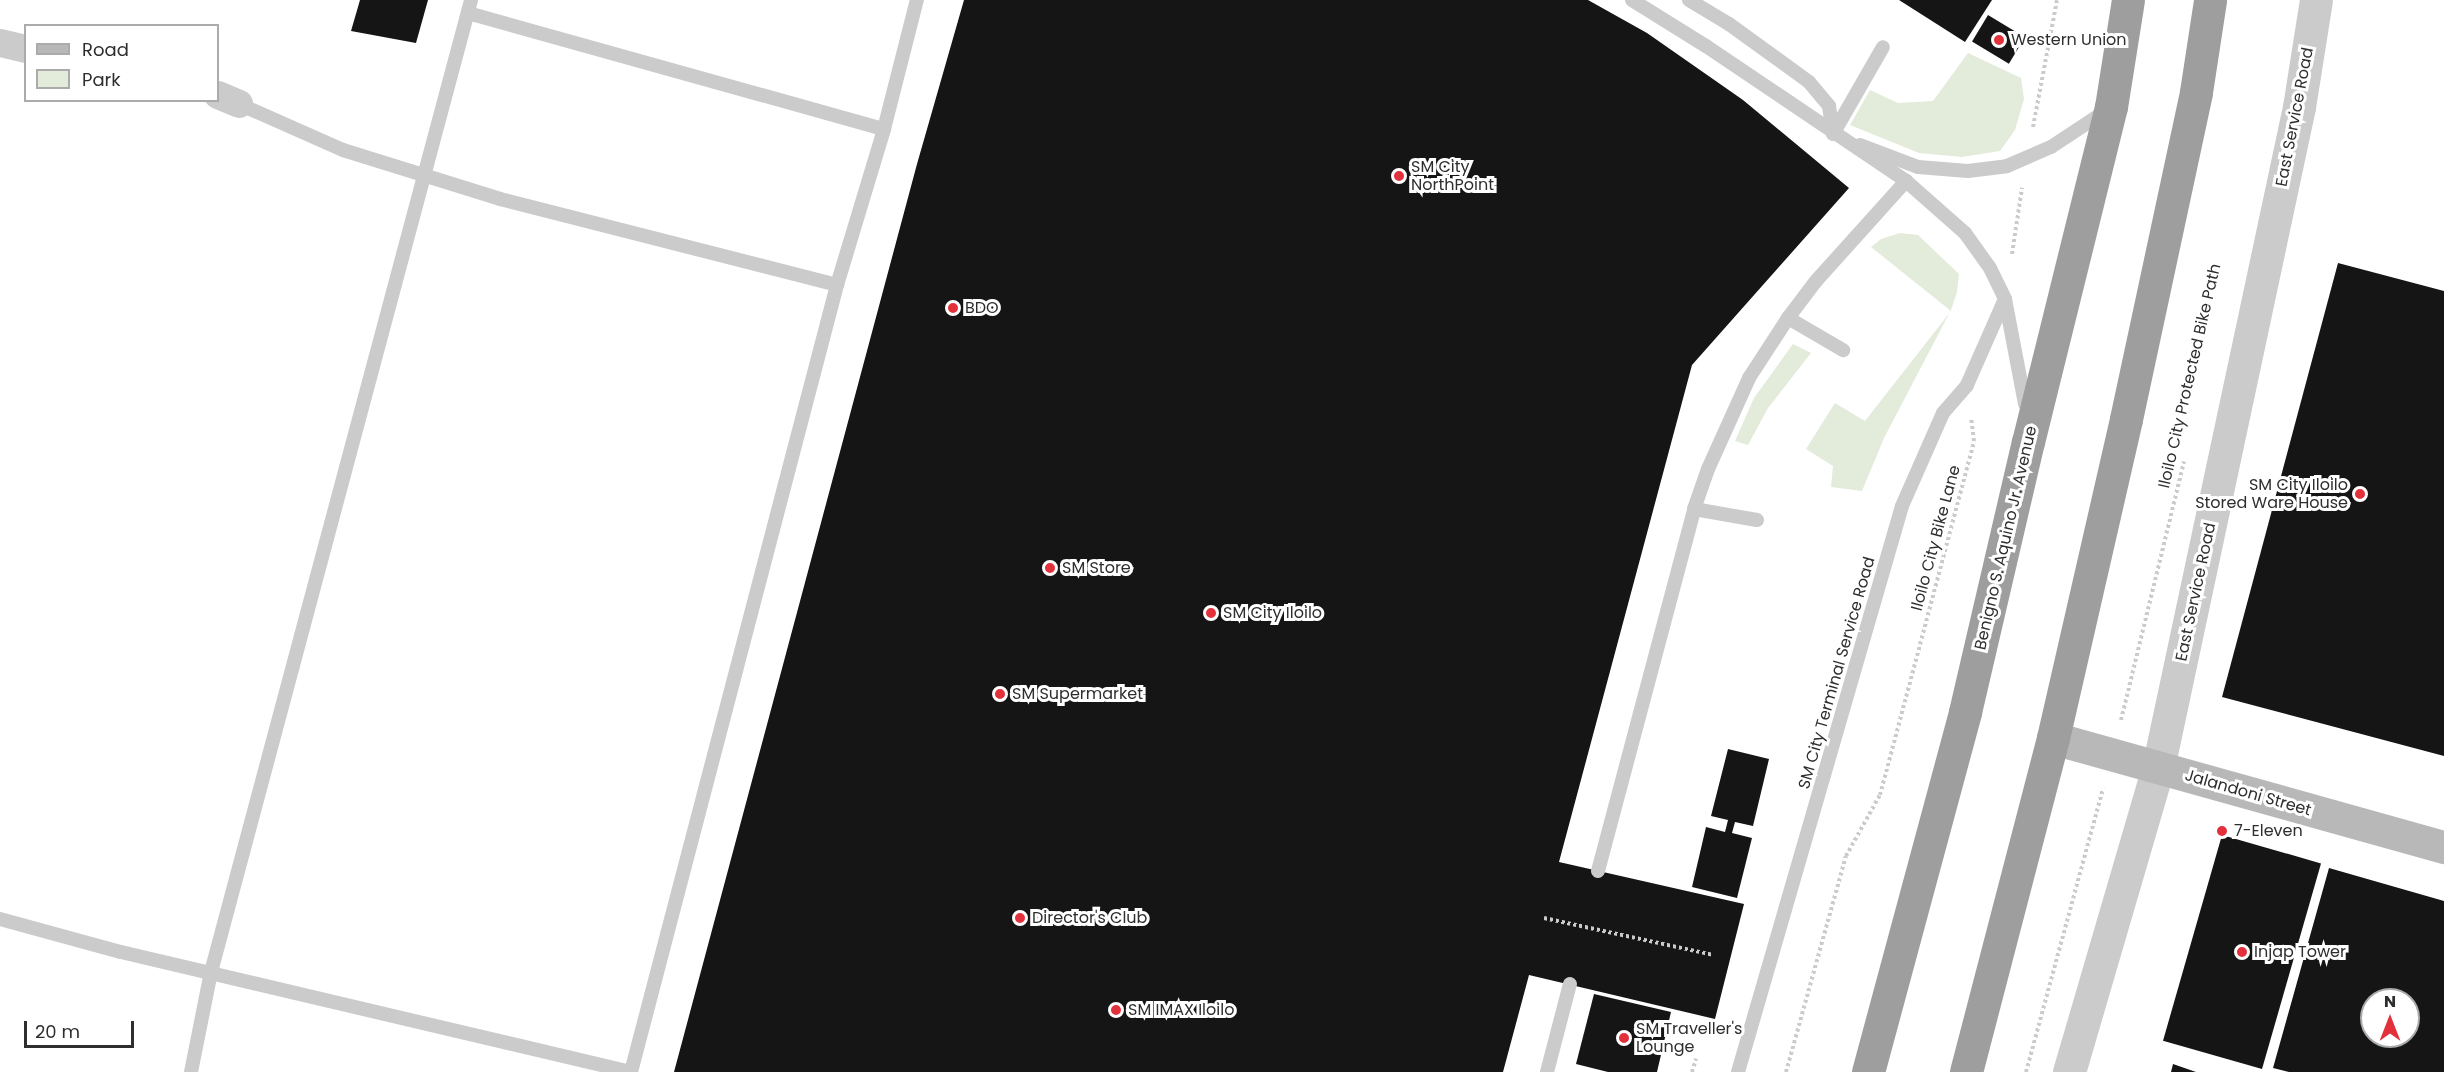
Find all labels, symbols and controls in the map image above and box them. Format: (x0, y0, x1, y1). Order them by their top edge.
legend (24, 24, 219, 102)
place label: Western Union (2011, 30, 2127, 50)
marker: Western Union (1992, 33, 2006, 47)
text: Road (82, 37, 129, 62)
street label: East Service Road (2272, 46, 2318, 188)
text: Park (82, 67, 121, 92)
place label: SM City NorthPoint (1411, 157, 1494, 195)
marker: SM City NorthPoint (1392, 169, 1406, 183)
street label: Iloilo City Protected Bike Path (2155, 262, 2225, 490)
place label: BDO (965, 298, 999, 318)
marker: BDO (946, 301, 960, 315)
street label: Benigno S. Aquino Jr. Avenue (1971, 424, 2041, 652)
street label: Iloilo City Bike Lane (1907, 463, 1965, 613)
place label: SM City Iloilo Stored Ware House (2195, 475, 2348, 513)
marker: SM City Iloilo Stored Ware House (2353, 487, 2367, 501)
street label: East Service Road (2172, 521, 2220, 663)
street label: SM City Terminal Service Road (1795, 555, 1879, 791)
place label: SM Store (1062, 558, 1131, 578)
marker: SM Store (1043, 561, 1057, 575)
place label: SM City Iloilo (1223, 603, 1322, 623)
marker: SM City Iloilo (1204, 606, 1218, 620)
place label: SM Supermarket (1012, 684, 1143, 704)
marker: SM Supermarket (993, 687, 1007, 701)
street label: Jalandoni Street (2183, 766, 2313, 820)
place label: 7-Eleven (2234, 821, 2303, 841)
marker: 7-Eleven (2215, 824, 2229, 838)
place label: Director's Club (1032, 908, 1147, 928)
marker: Director's Club (1013, 911, 1027, 925)
place label: Injap Tower (2254, 942, 2346, 962)
marker: Injap Tower (2235, 945, 2249, 959)
north arrow (2360, 988, 2420, 1048)
text: N (2384, 990, 2396, 1013)
place label: SM IMAX Iloilo (1128, 1000, 1234, 1020)
marker: SM IMAX Iloilo (1109, 1003, 1123, 1017)
scale bar (27, 1009, 136, 1047)
text: 20 m (35, 1019, 80, 1044)
place label: SM Traveller's Lounge (1636, 1019, 1742, 1057)
marker: SM Traveller's Lounge (1617, 1031, 1631, 1045)

